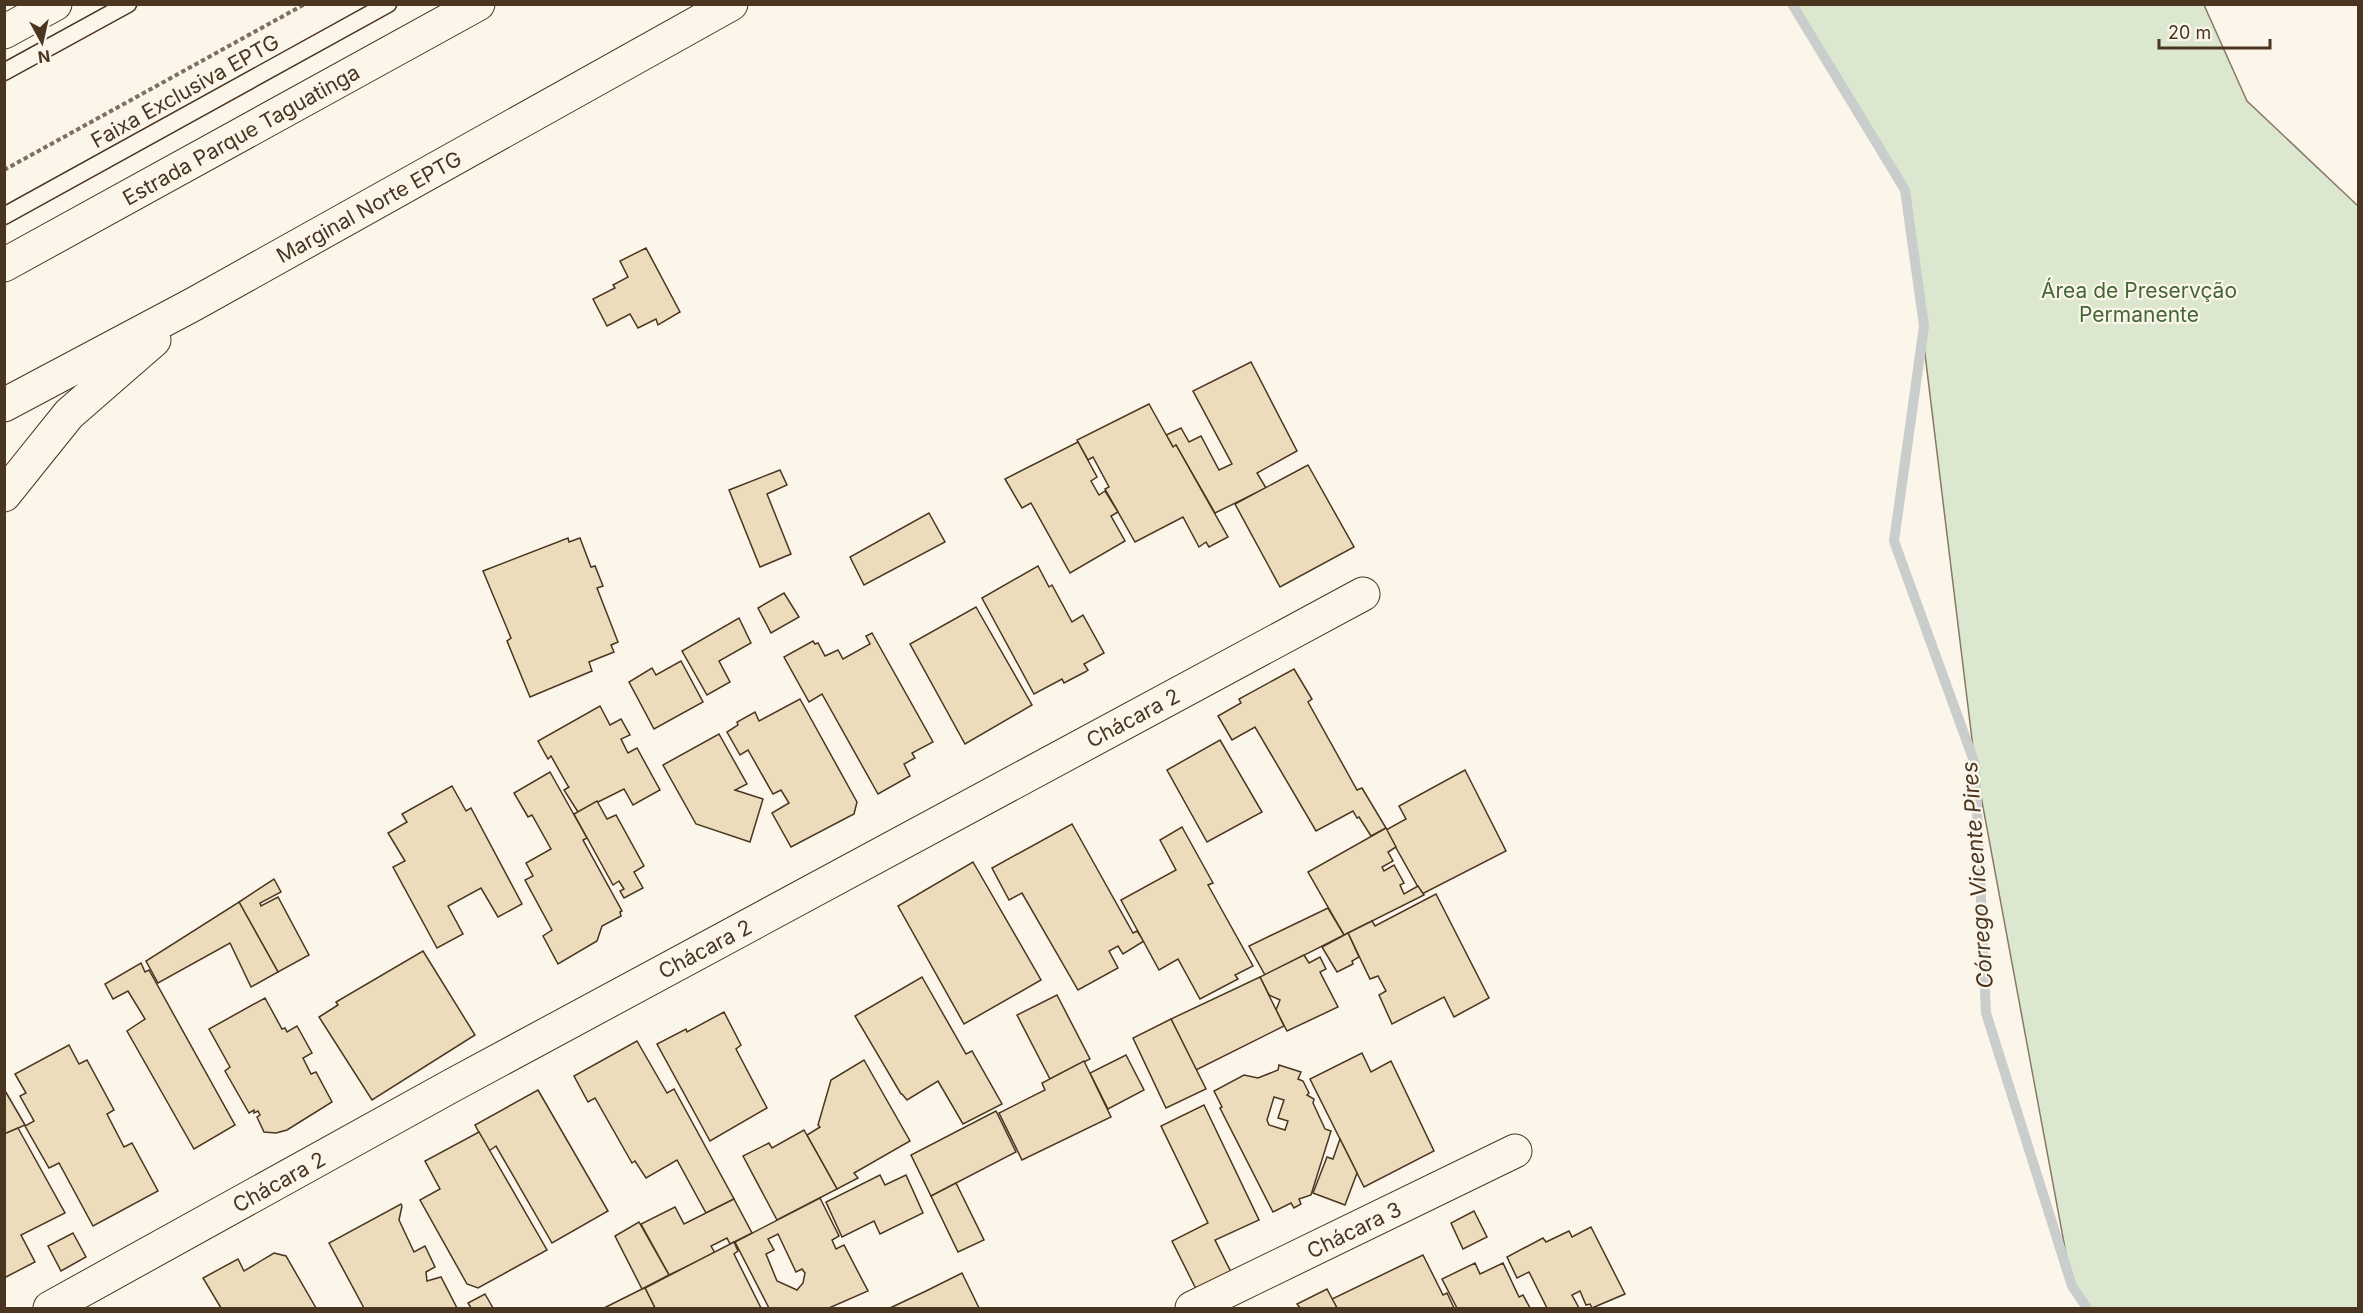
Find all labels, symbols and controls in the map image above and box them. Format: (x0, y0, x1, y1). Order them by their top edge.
north arrow (12, 12, 72, 72)
scale bar (2159, 12, 2270, 50)
text: 20 m (2168, 22, 2211, 43)
street label: Faixa Exclusiva EPTG (87, 29, 283, 153)
text: N (37, 46, 52, 68)
street label: Estrada Parque Taguatinga (118, 59, 364, 211)
street label: Marginal Norte EPTG (272, 146, 466, 268)
park label: Área de Preservção Permanente (2041, 277, 2237, 327)
street label: Chácara 2 (1082, 683, 1184, 753)
water label: Córrego Vicente Pires (1956, 761, 1998, 989)
street label: Chácara 2 (654, 914, 756, 984)
street label: Chácara 2 (228, 1146, 330, 1218)
street label: Chácara 3 (1303, 1196, 1405, 1264)

